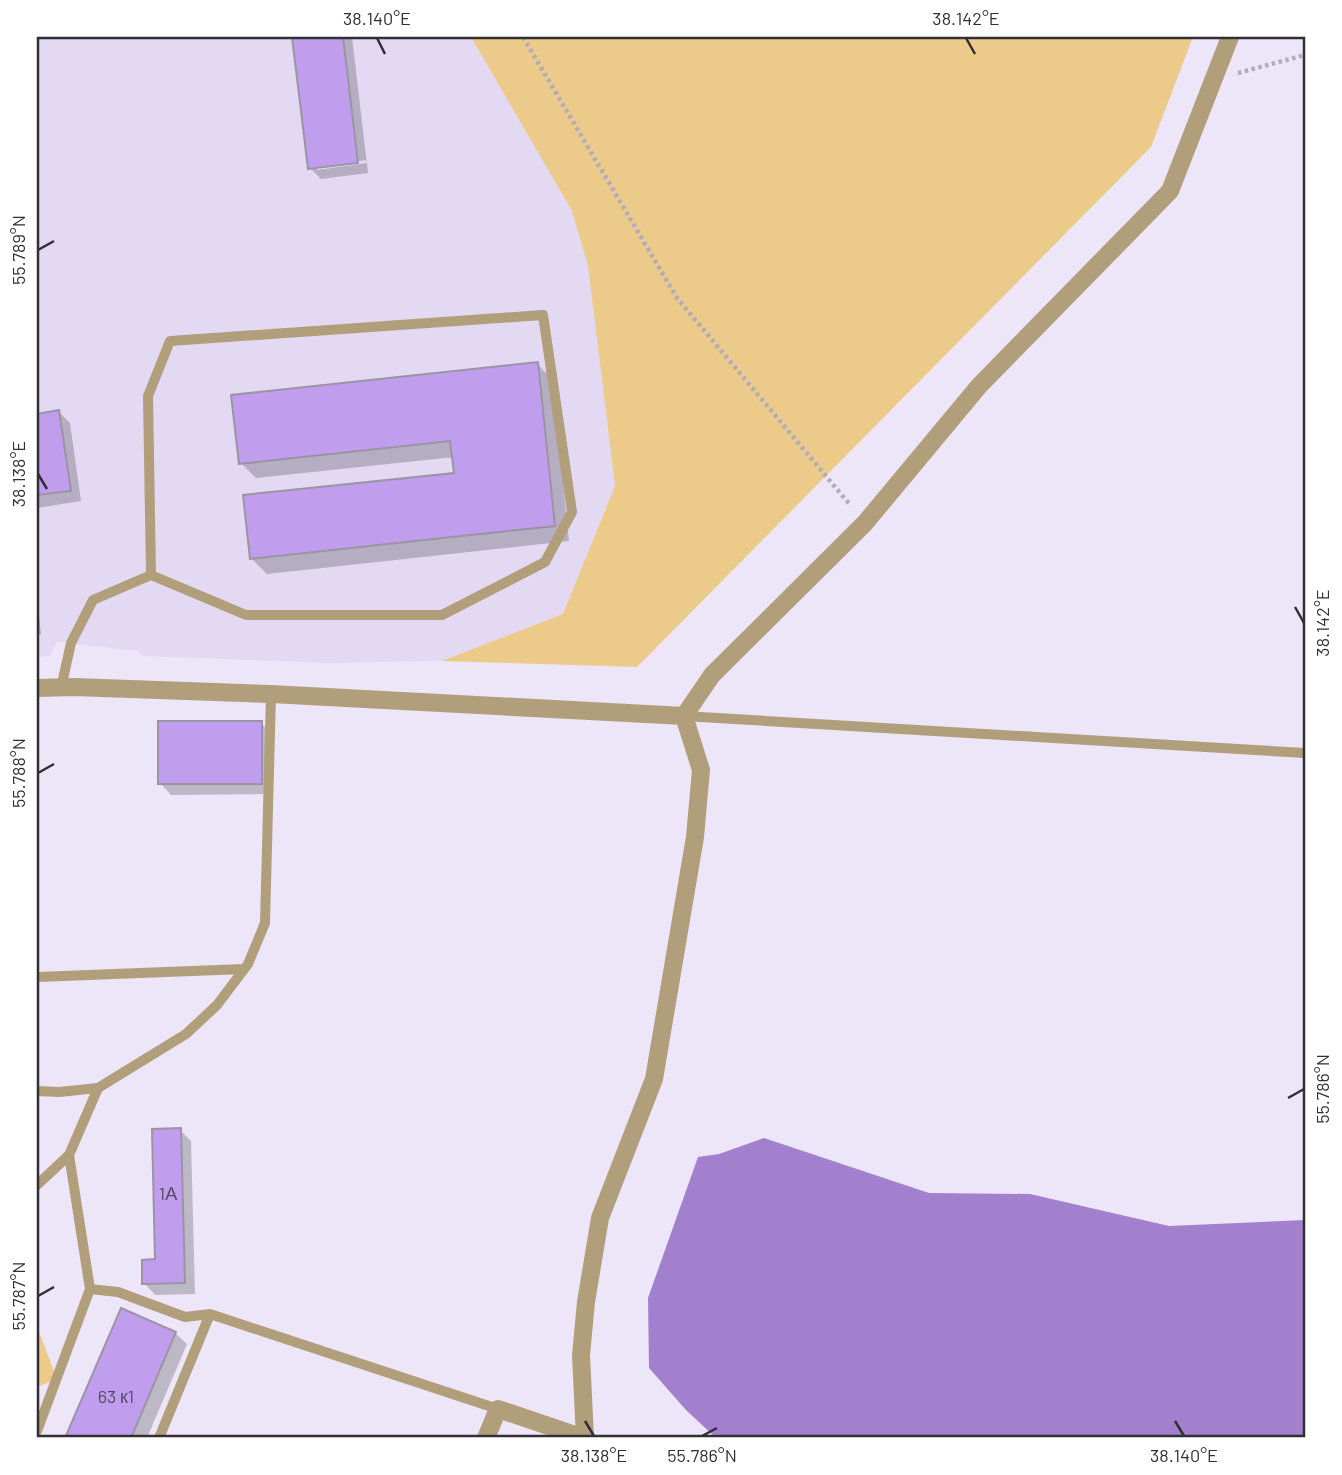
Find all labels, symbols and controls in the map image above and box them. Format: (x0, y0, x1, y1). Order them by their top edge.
text: 38.140°E (343, 7, 411, 29)
text: 38.142°E (932, 7, 1000, 29)
text: 55.789°N (7, 215, 29, 285)
text: 38.138°E (7, 441, 29, 507)
text: 38.142°E (1311, 589, 1333, 657)
text: 55.788°N (7, 738, 29, 808)
text: 55.786°N (1311, 1054, 1333, 1124)
house number: 1А (159, 1182, 177, 1204)
text: 55.787°N (7, 1262, 29, 1330)
house number: 63 к1 (98, 1385, 134, 1407)
text: 38.138°E (561, 1444, 627, 1466)
text: 55.786°N (667, 1444, 737, 1466)
text: 38.140°E (1150, 1444, 1218, 1466)

